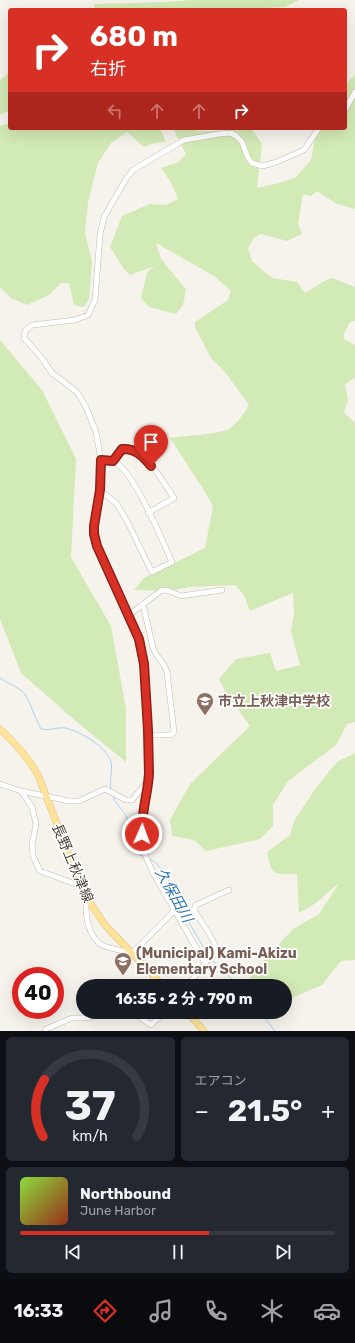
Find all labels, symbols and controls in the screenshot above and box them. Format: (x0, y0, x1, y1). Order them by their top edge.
text: 680 m (90, 20, 178, 53)
icon: right (24, 24, 76, 76)
text: 右折 (90, 58, 126, 80)
icon: left (104, 100, 126, 122)
icon: ahead (146, 100, 168, 122)
icon: ahead (188, 100, 210, 122)
icon: right (230, 100, 252, 122)
pin (134, 425, 168, 466)
icon: arrive (140, 431, 162, 453)
school or university icon: 市立上秋津中学校 (195, 691, 215, 716)
place label: 市立上秋津中学校 (218, 693, 330, 710)
position arrow (121, 813, 163, 855)
street label: 長野上秋津線 (48, 821, 97, 905)
water label: 久保田川 (152, 864, 197, 927)
place label: (Municipal) Kami-Akizu Elementary School (136, 945, 297, 978)
school or university icon: (Municipal) Kami-Akizu Elementary School (113, 951, 133, 976)
speed limit sign: 40 (12, 967, 64, 1019)
text: 16:35 · 2 分 · 790 m (115, 990, 253, 1008)
text: エアコン (195, 1073, 247, 1088)
text: 37 (65, 1081, 116, 1130)
text: 21.5° (228, 1093, 302, 1129)
text: − (195, 1098, 209, 1125)
text: + (321, 1098, 335, 1125)
text: km/h (72, 1128, 108, 1145)
text: Northbound (80, 1185, 171, 1203)
text: June Harbor (80, 1203, 156, 1218)
icon: previous (62, 1241, 84, 1263)
icon: pause (167, 1241, 189, 1263)
icon: next (272, 1241, 294, 1263)
icon: directions (91, 1297, 119, 1325)
icon: music (147, 1297, 175, 1325)
icon: phone (202, 1297, 230, 1325)
icon: climate (258, 1297, 286, 1325)
icon: car (313, 1297, 341, 1325)
text: 16:33 (14, 1300, 63, 1322)

